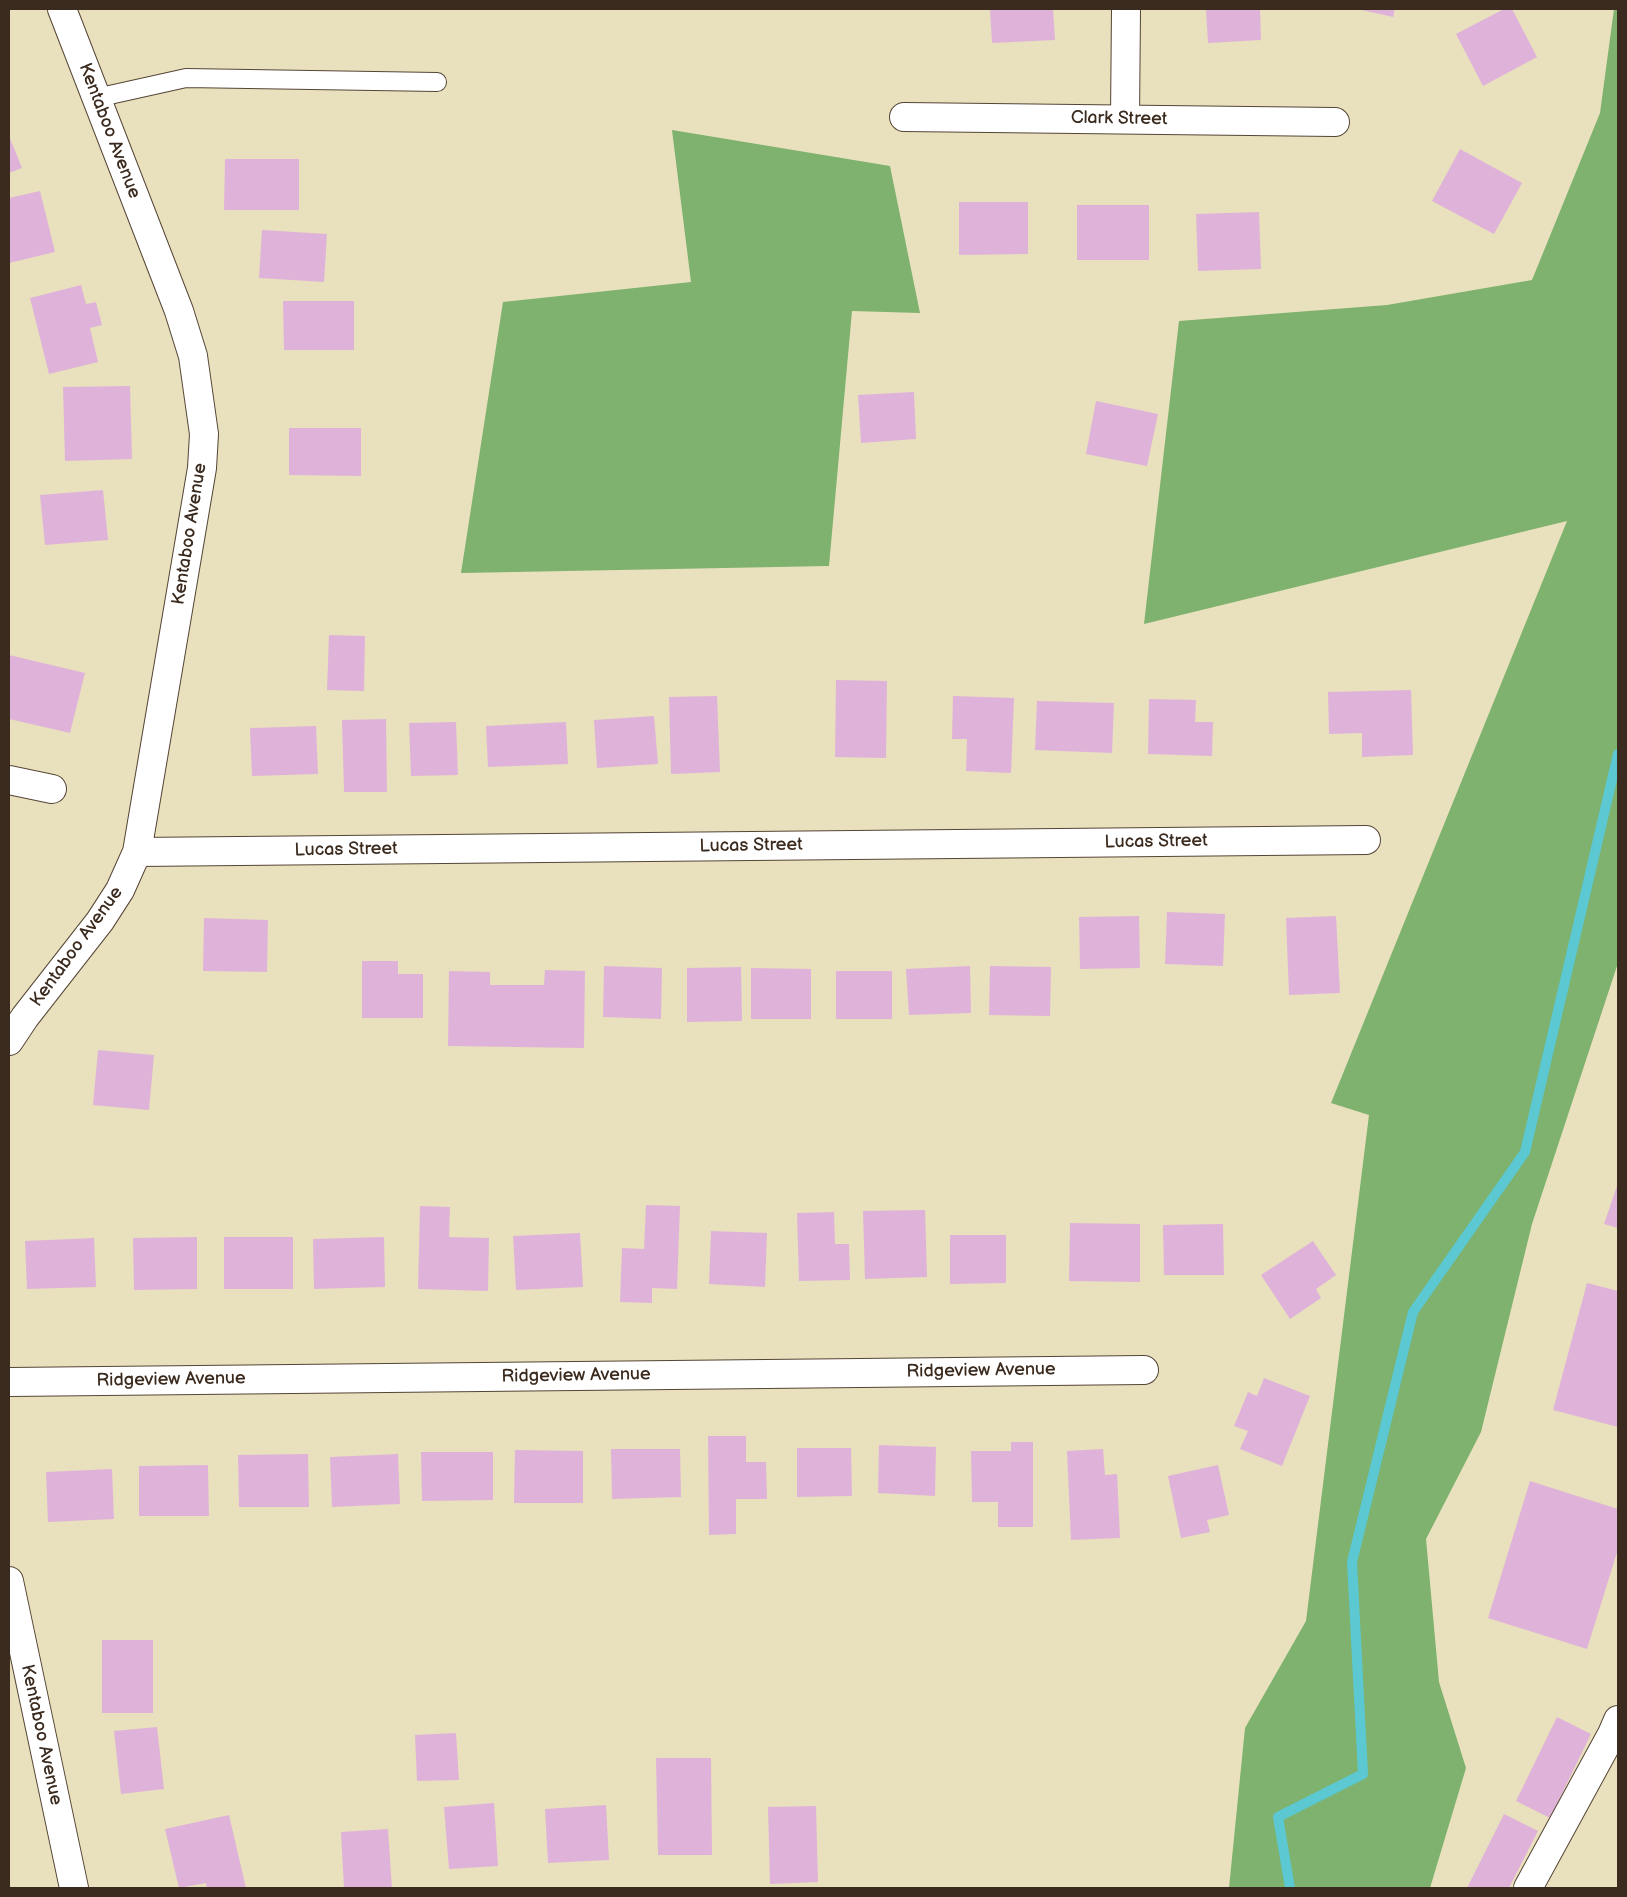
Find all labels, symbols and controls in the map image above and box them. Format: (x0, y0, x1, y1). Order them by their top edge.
street label: Kentaboo Avenue (73, 60, 145, 202)
street label: Clark Street (1071, 107, 1167, 131)
street label: Kentaboo Avenue (168, 462, 212, 606)
street label: Lucas Street (1104, 830, 1208, 854)
street label: Lucas Street (699, 834, 803, 858)
street label: Lucas Street (294, 838, 398, 862)
street label: Kentaboo Avenue (26, 883, 128, 1011)
street label: Ridgeview Avenue (906, 1359, 1056, 1383)
street label: Ridgeview Avenue (501, 1364, 651, 1388)
street label: Ridgeview Avenue (96, 1368, 246, 1392)
street label: Kentaboo Avenue (16, 1663, 66, 1807)

